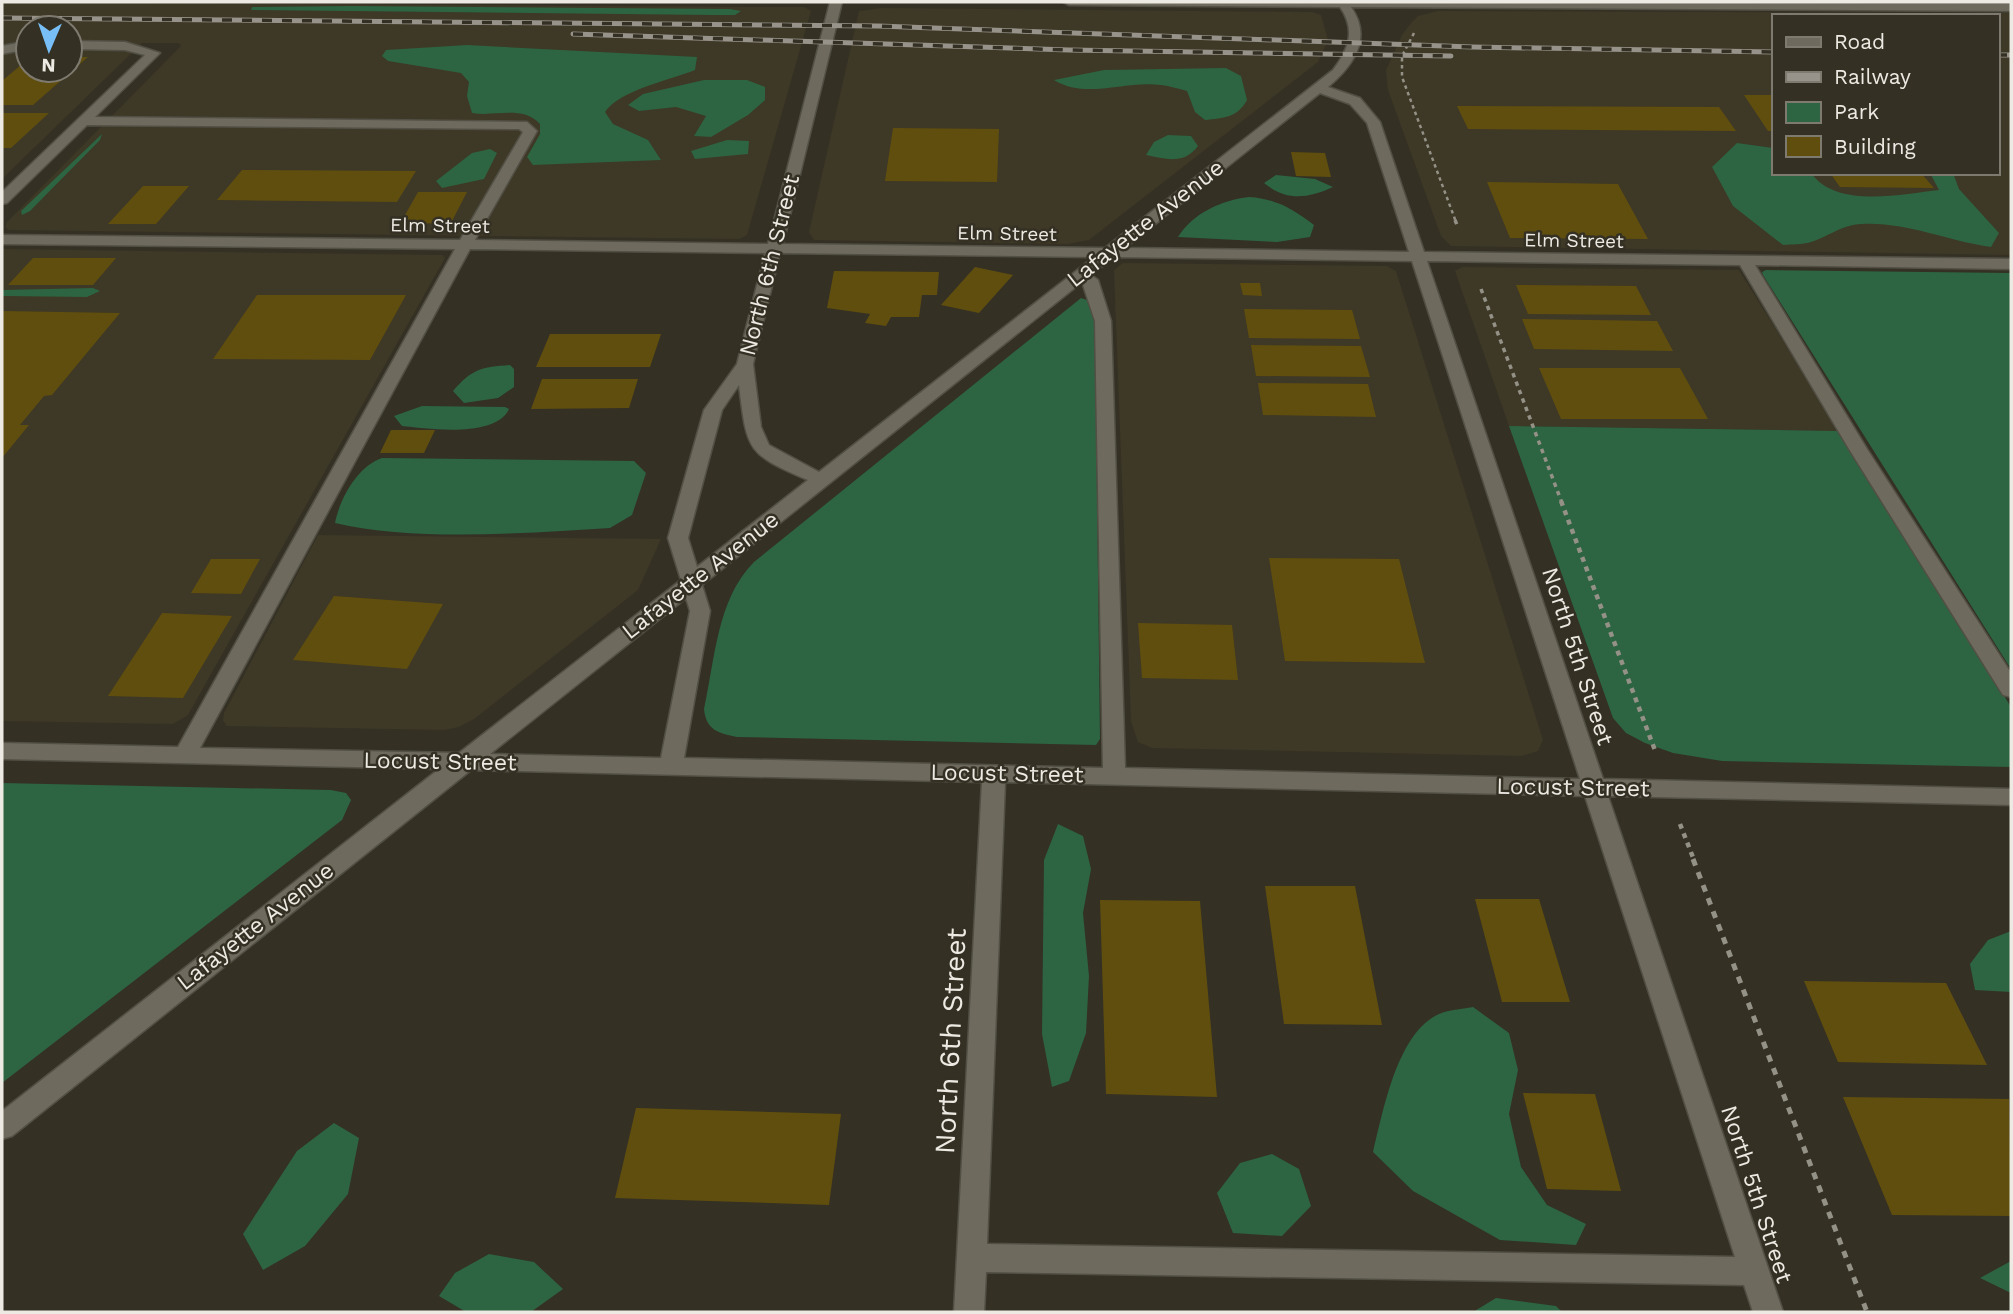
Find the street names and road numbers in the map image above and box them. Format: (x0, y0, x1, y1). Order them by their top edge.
street label: Lafayette Avenue (1062, 154, 1229, 293)
street label: North 6th Street (734, 171, 805, 359)
street label: Elm Street (390, 213, 490, 238)
street label: Elm Street (957, 221, 1057, 246)
street label: Elm Street (1524, 228, 1624, 253)
street label: Lafayette Avenue (617, 506, 784, 645)
street label: North 5th Street (1536, 564, 1619, 749)
street label: Locust Street (363, 747, 517, 776)
street label: Locust Street (930, 759, 1084, 788)
street label: Locust Street (1496, 773, 1650, 802)
street label: Lafayette Avenue (172, 857, 339, 996)
street label: North 6th Street (928, 927, 973, 1155)
street label: North 5th Street (1715, 1102, 1798, 1287)

